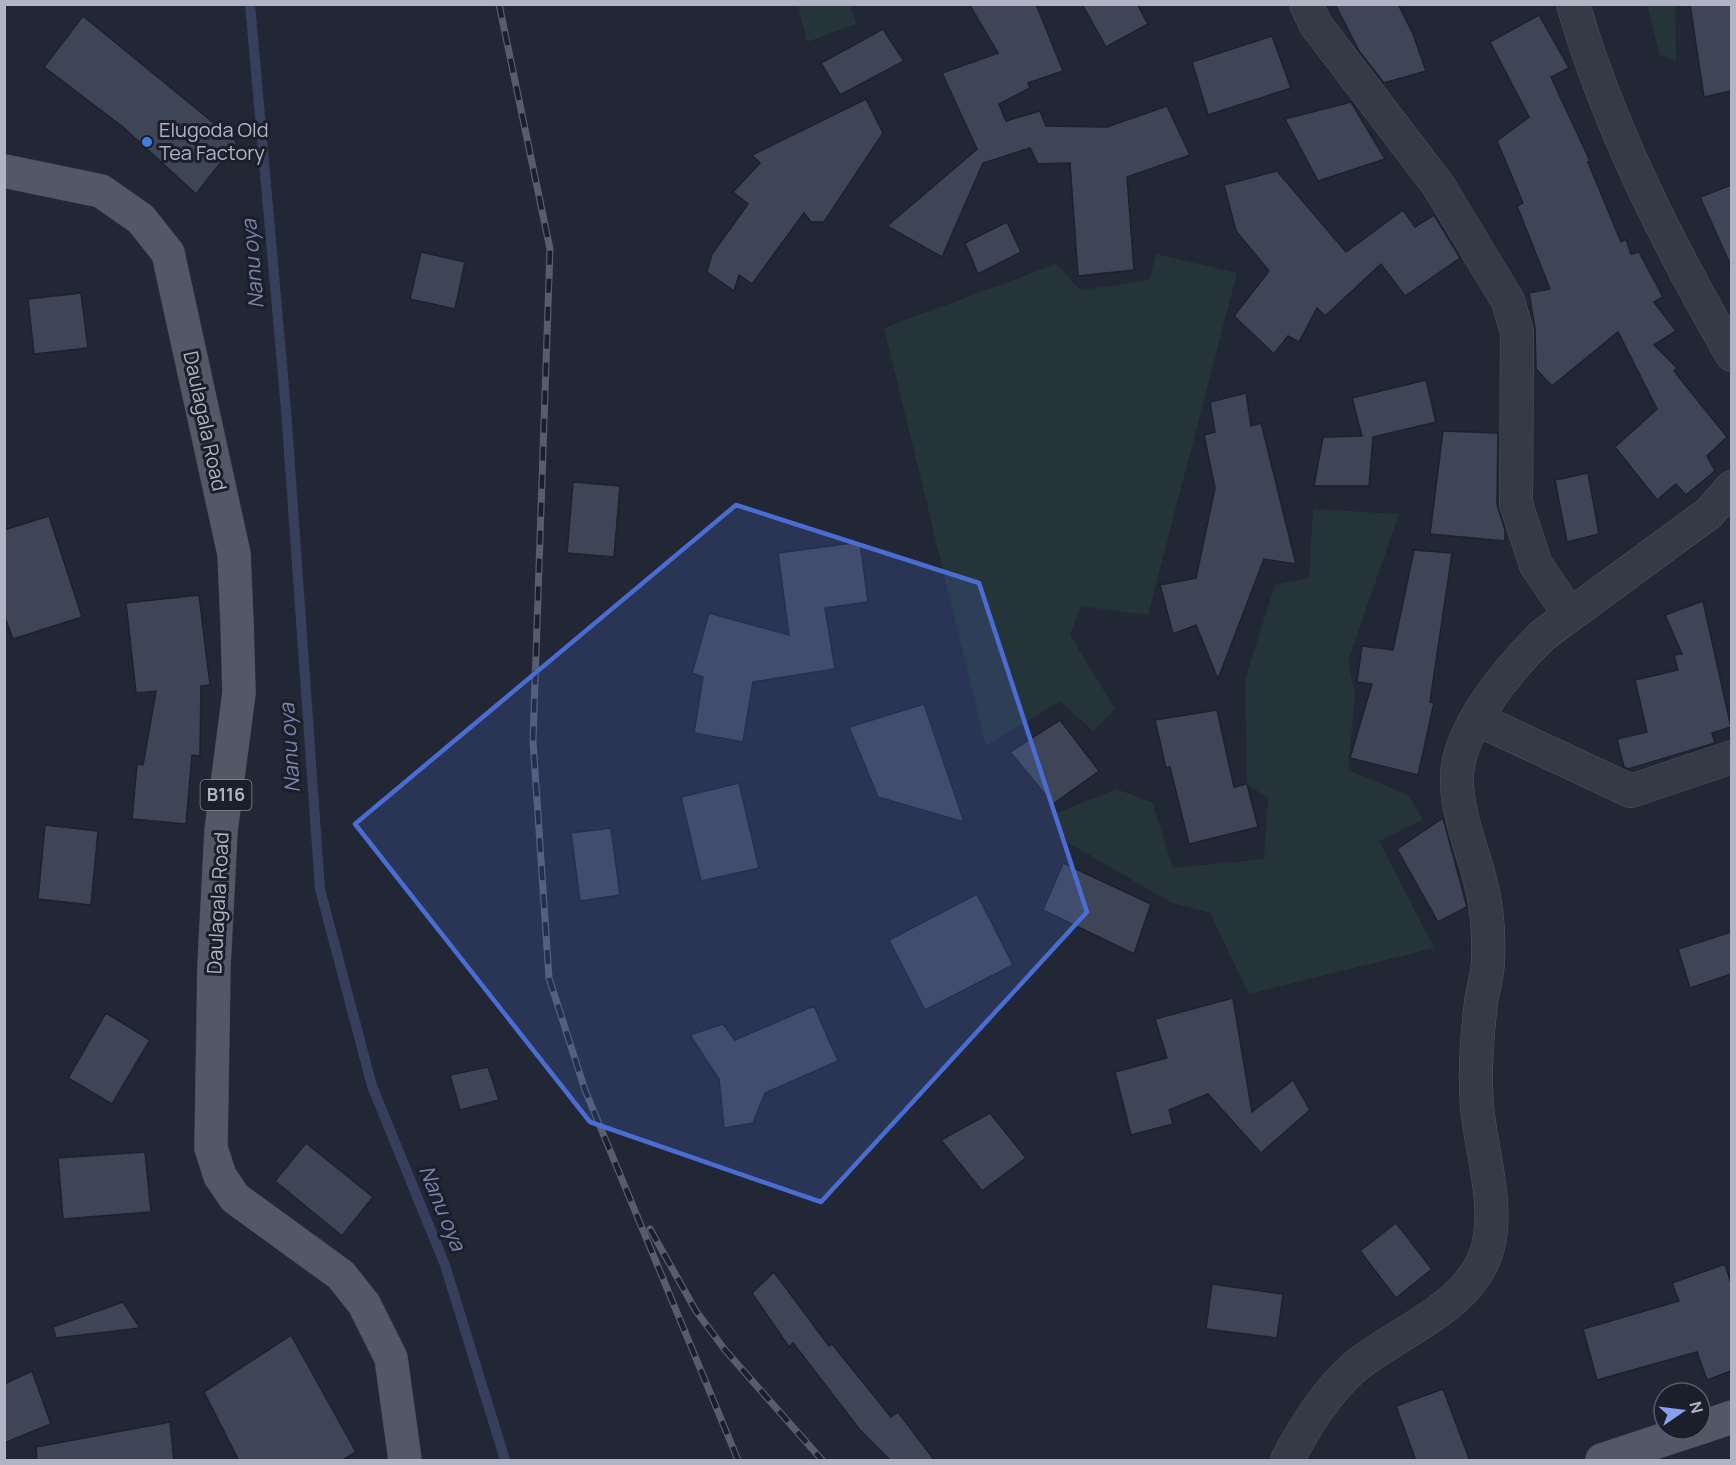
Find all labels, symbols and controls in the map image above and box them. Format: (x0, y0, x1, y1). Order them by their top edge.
place label: Elugoda Old Tea Factory (159, 116, 269, 166)
marker: Elugoda Old Tea Factory (140, 135, 154, 149)
water label: Nanu oya (234, 217, 270, 310)
street label: Daulagala Road (177, 348, 233, 493)
water label: Nanu oya (272, 701, 306, 794)
road number: B116 (200, 780, 252, 810)
street label: Daulagala Road (200, 831, 235, 975)
water label: Nanu oya (413, 1161, 473, 1256)
north arrow (1652, 1381, 1712, 1441)
text: N (1684, 1399, 1709, 1416)

